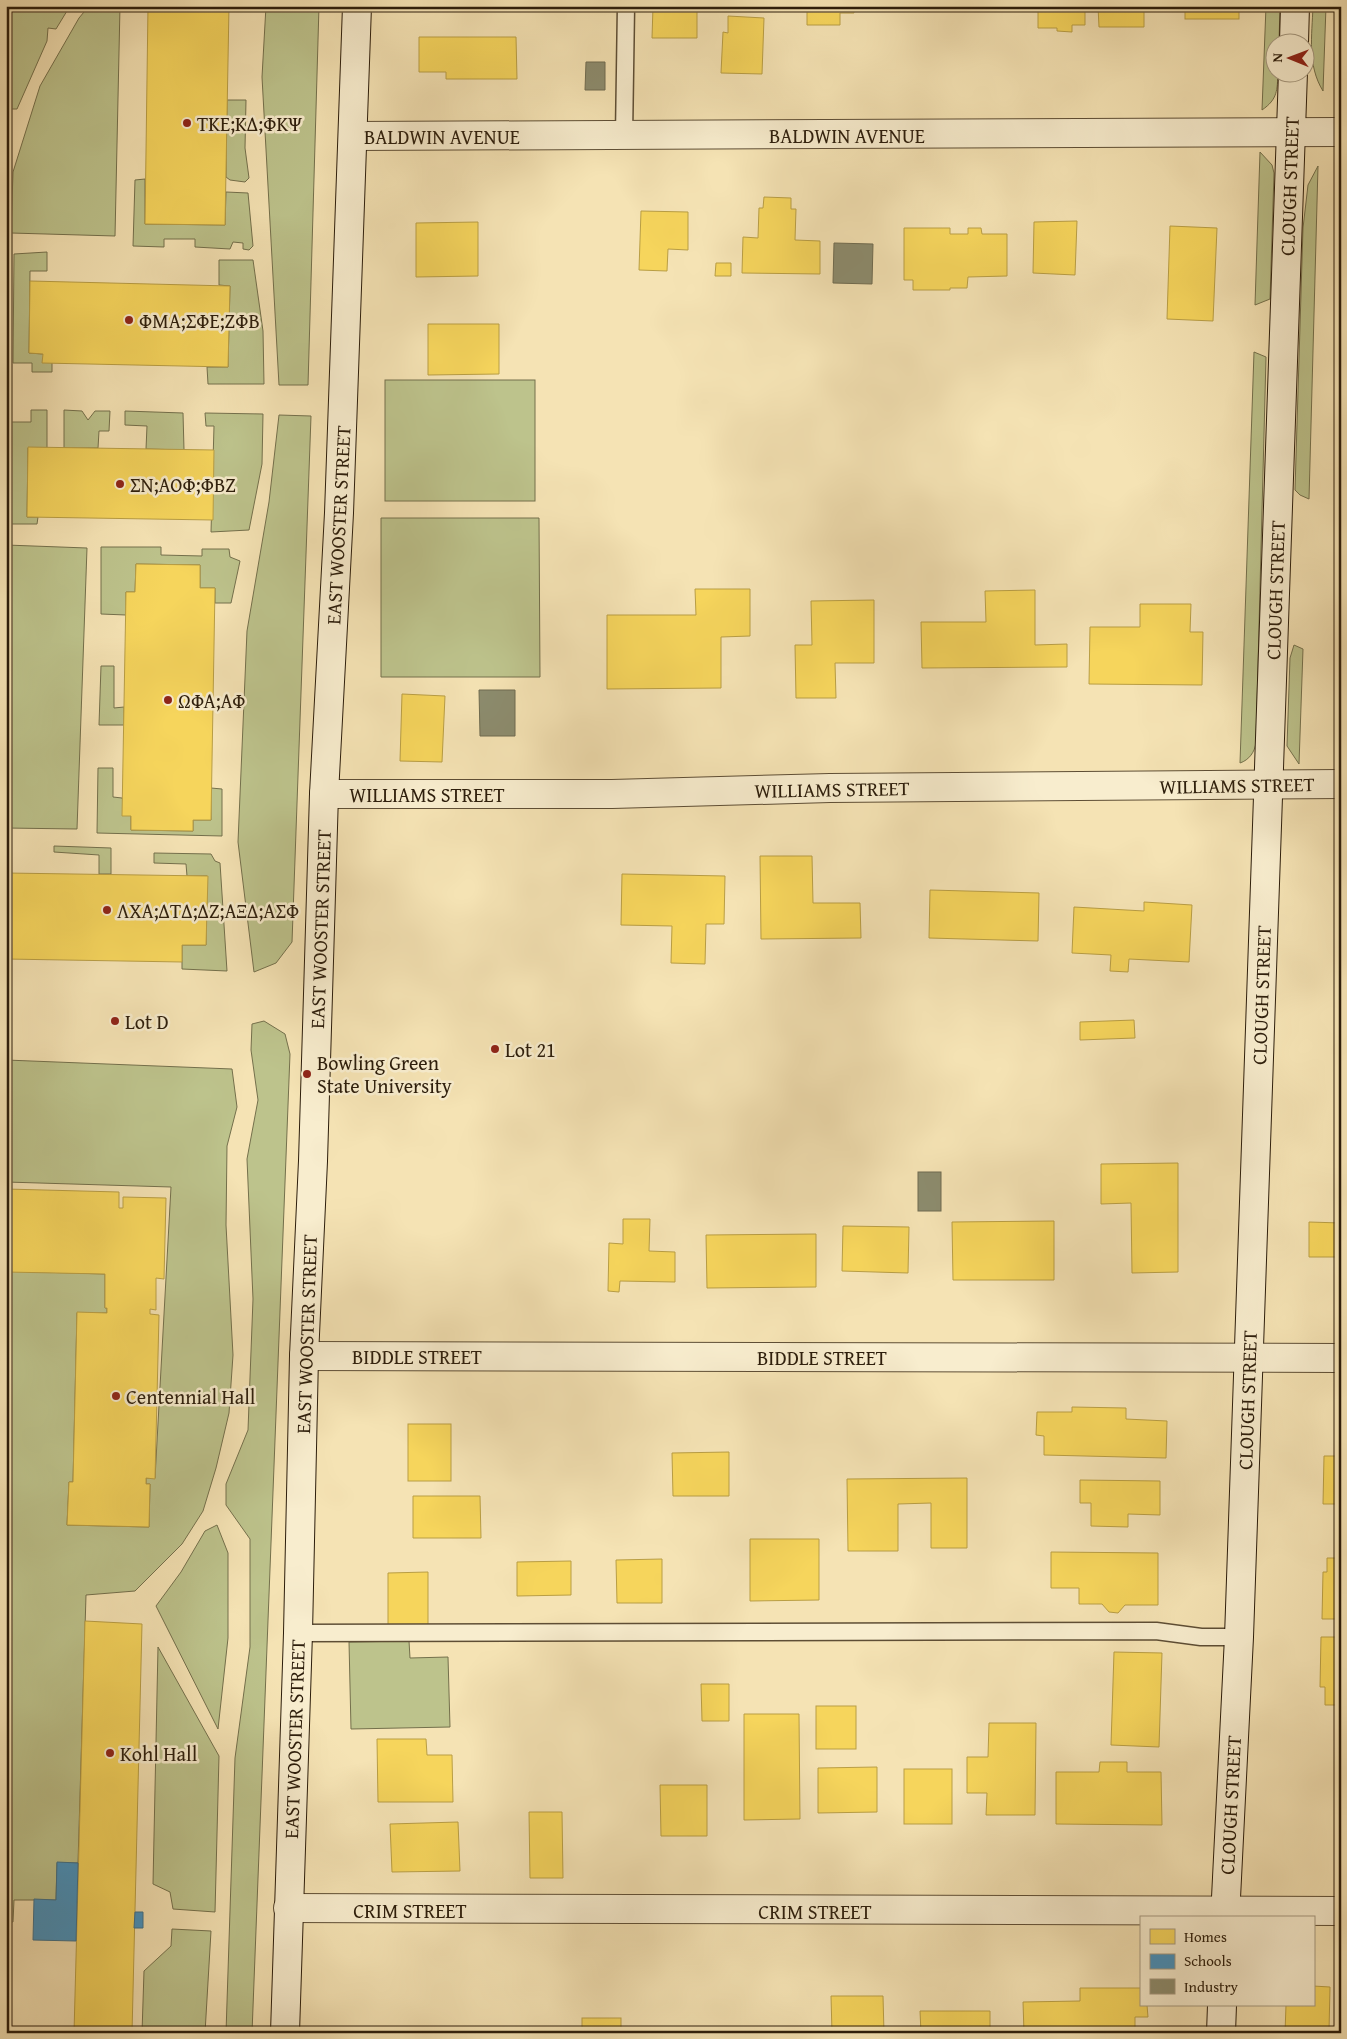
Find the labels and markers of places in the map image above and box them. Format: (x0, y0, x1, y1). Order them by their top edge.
place label: ΤΚΕ;ΚΔ;ΦΚΨ (197, 109, 302, 138)
marker: ΤΚΕ;ΚΔ;ΦΚΨ (181, 117, 193, 129)
place label: ΦΜΑ;ΣΦΕ;ΖΦΒ (139, 306, 260, 335)
marker: ΦΜΑ;ΣΦΕ;ΖΦΒ (123, 314, 135, 326)
place label: ΣΝ;ΑΟΦ;ΦΒΖ (130, 470, 236, 499)
marker: ΣΝ;ΑΟΦ;ΦΒΖ (114, 478, 126, 490)
place label: ΩΦΑ;ΑΦ (178, 686, 245, 715)
marker: ΩΦΑ;ΑΦ (162, 694, 174, 706)
place label: ΛΧΑ;ΔΤΔ;ΔΖ;ΑΞΔ;ΑΣΦ (117, 896, 299, 925)
marker: ΛΧΑ;ΔΤΔ;ΔΖ;ΑΞΔ;ΑΣΦ (101, 904, 113, 916)
place label: Lot D (125, 1007, 169, 1036)
marker: Lot D (109, 1015, 121, 1027)
place label: Lot 21 (505, 1035, 556, 1064)
marker: Lot 21 (489, 1043, 501, 1055)
place label: Bowling Green State University (317, 1048, 452, 1100)
marker: Bowling Green State University (301, 1068, 313, 1080)
place label: Centennial Hall (126, 1382, 256, 1411)
marker: Centennial Hall (110, 1390, 122, 1402)
place label: Kohl Hall (120, 1739, 198, 1768)
marker: Kohl Hall (104, 1747, 116, 1759)

